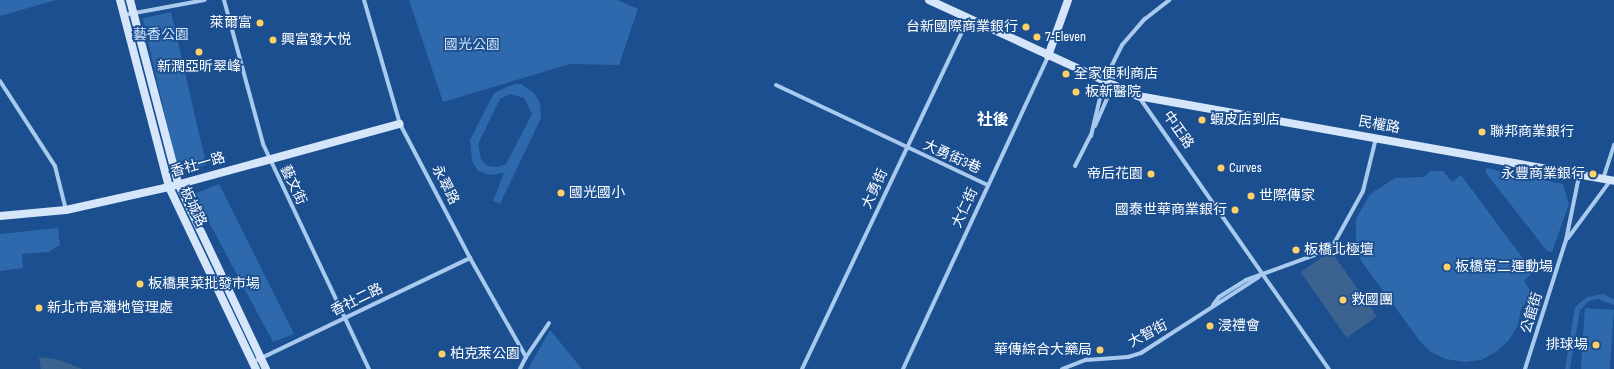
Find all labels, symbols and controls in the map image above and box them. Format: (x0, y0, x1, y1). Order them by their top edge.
place label: 萊爾富 (210, 15, 252, 31)
marker: 萊爾富 (255, 18, 265, 28)
place label: 台新國際商業銀行 (906, 19, 1018, 35)
marker: 台新國際商業銀行 (1021, 22, 1031, 32)
park label: 藝香公園 (133, 27, 189, 43)
place label: 7-Eleven (1045, 29, 1086, 45)
place label: 興富發大悦 (281, 32, 351, 48)
marker: 7-Eleven (1032, 32, 1042, 42)
marker: 興富發大悦 (268, 35, 278, 45)
park label: 國光公園 (444, 37, 500, 53)
marker: 新潤亞昕翠峰 (194, 47, 204, 57)
place label: 新潤亞昕翠峰 (157, 59, 241, 75)
place label: 全家便利商店 (1074, 66, 1158, 82)
marker: 全家便利商店 (1061, 69, 1071, 79)
place label: 板新醫院 (1085, 84, 1141, 100)
marker: 板新醫院 (1070, 86, 1082, 98)
street label: 中正路 (1159, 108, 1197, 152)
district label: 社後 (977, 111, 1009, 131)
place label: 蝦皮店到店 (1210, 112, 1280, 128)
street label: 民權路 (1357, 113, 1401, 137)
marker: 蝦皮店到店 (1197, 115, 1207, 125)
place label: 聯邦商業銀行 (1490, 124, 1574, 140)
marker: 聯邦商業銀行 (1477, 127, 1487, 137)
street label: 大勇街3巷 (920, 137, 984, 177)
street label: 香社一路 (169, 149, 227, 181)
place label: Curves (1229, 160, 1262, 176)
street label: 藝文街 (277, 162, 309, 208)
street label: 永翠路 (428, 162, 462, 208)
marker: Curves (1216, 163, 1226, 173)
street label: 大勇街 (859, 166, 891, 212)
place label: 帝后花園 (1087, 166, 1143, 182)
place label: 永豐商業銀行 (1501, 166, 1585, 182)
marker: 帝后花園 (1146, 169, 1156, 179)
marker: 永豐商業銀行 (1588, 169, 1598, 179)
street label: 板城路 (176, 184, 210, 230)
place label: 國光國小 (569, 185, 625, 201)
street label: 大仁街 (949, 185, 981, 231)
marker: 國光國小 (556, 188, 566, 198)
place label: 世際傳家 (1259, 188, 1315, 204)
marker: 世際傳家 (1246, 191, 1256, 201)
place label: 國泰世華商業銀行 (1115, 202, 1227, 218)
marker: 國泰世華商業銀行 (1230, 205, 1240, 215)
place label: 板橋北極壇 (1304, 242, 1374, 258)
marker: 板橋北極壇 (1291, 245, 1301, 255)
place label: 板橋第二運動場 (1455, 259, 1553, 275)
marker: 板橋第二運動場 (1442, 262, 1452, 272)
place label: 板橋果菜批發市場 (148, 276, 260, 292)
marker: 板橋果菜批發市場 (135, 279, 145, 289)
street label: 香社二路 (328, 280, 386, 320)
street label: 公館街 (1518, 290, 1546, 336)
place label: 救國團 (1351, 292, 1393, 308)
marker: 救國團 (1338, 295, 1348, 305)
place label: 新北市高灘地管理處 (47, 300, 173, 316)
marker: 新北市高灘地管理處 (34, 303, 44, 313)
street label: 大智街 (1126, 317, 1170, 351)
place label: 浸禮會 (1218, 318, 1260, 334)
marker: 浸禮會 (1205, 321, 1215, 331)
place label: 排球場 (1546, 337, 1588, 353)
marker: 排球場 (1591, 340, 1601, 350)
place label: 華傳綜合大藥局 (994, 342, 1092, 358)
marker: 華傳綜合大藥局 (1095, 345, 1105, 355)
place label: 柏克萊公園 (450, 346, 520, 362)
marker: 柏克萊公園 (437, 349, 447, 359)

